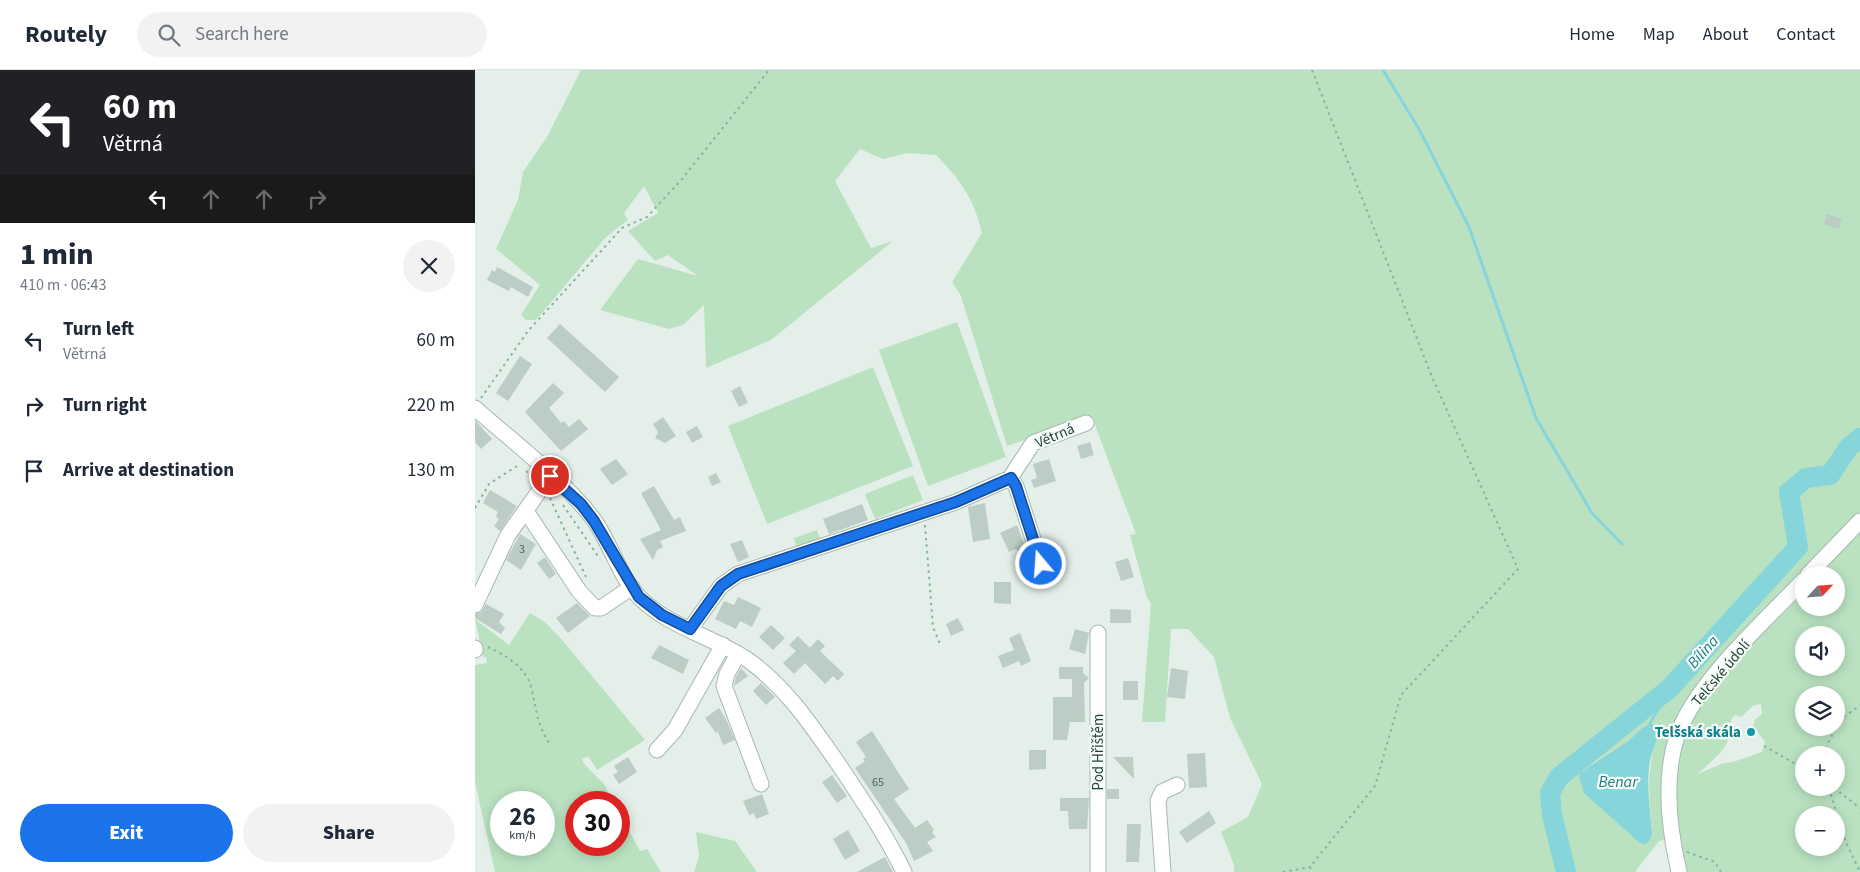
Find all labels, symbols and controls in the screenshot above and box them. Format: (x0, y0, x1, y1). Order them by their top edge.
search box (137, 12, 487, 57)
text: Routely (25, 17, 107, 52)
icon: search (155, 21, 183, 49)
text: Search here (195, 21, 289, 48)
text: Home (1569, 22, 1615, 47)
text: Map (1643, 22, 1675, 47)
text: About (1703, 22, 1748, 47)
text: Contact (1776, 22, 1835, 47)
text: 60 m (103, 82, 177, 132)
icon: left (20, 90, 85, 155)
text: Větrná (103, 128, 163, 160)
icon: left (144, 185, 172, 213)
icon: ahead (197, 185, 225, 213)
icon: ahead (250, 185, 278, 213)
icon: right (303, 185, 331, 213)
text: 1 min (20, 233, 94, 276)
button: close (403, 240, 455, 292)
text: 410 m · 06:43 (20, 274, 107, 296)
text: Turn left (63, 316, 134, 343)
icon: left (20, 327, 48, 355)
text: 60 m (417, 327, 455, 354)
text: Větrná (63, 343, 107, 365)
icon: right (20, 392, 48, 420)
text: Turn right (63, 392, 147, 419)
text: 220 m (407, 392, 455, 419)
street label: Větrná (1032, 418, 1078, 454)
pin (529, 455, 571, 497)
icon: arrive (20, 457, 48, 485)
text: Arrive at destination (63, 457, 234, 484)
text: 130 m (407, 457, 455, 484)
icon: arrive (536, 462, 564, 490)
position arrow (1014, 537, 1066, 589)
house number: 3 (519, 541, 525, 558)
north arrow (1795, 566, 1845, 616)
map controls (1795, 566, 1845, 856)
button: sound (1795, 626, 1845, 676)
water label: Bílina (1682, 630, 1724, 673)
street label: Telčské údolí (1687, 634, 1756, 711)
button: layers (1795, 686, 1845, 736)
street label: Pod Hřištěm (1088, 714, 1109, 791)
place label: Telšská skála (1655, 722, 1741, 743)
marker: Telšská skála (1745, 726, 1757, 738)
button: + (1795, 746, 1845, 796)
water label: Benar (1598, 771, 1639, 793)
house number: 65 (872, 774, 884, 791)
speed limit sign: 30 (565, 791, 630, 856)
text: 26 (509, 799, 536, 835)
button: Exit (20, 804, 233, 862)
button: Share (243, 804, 455, 862)
button: − (1795, 806, 1845, 856)
text: km/h (509, 827, 536, 844)

